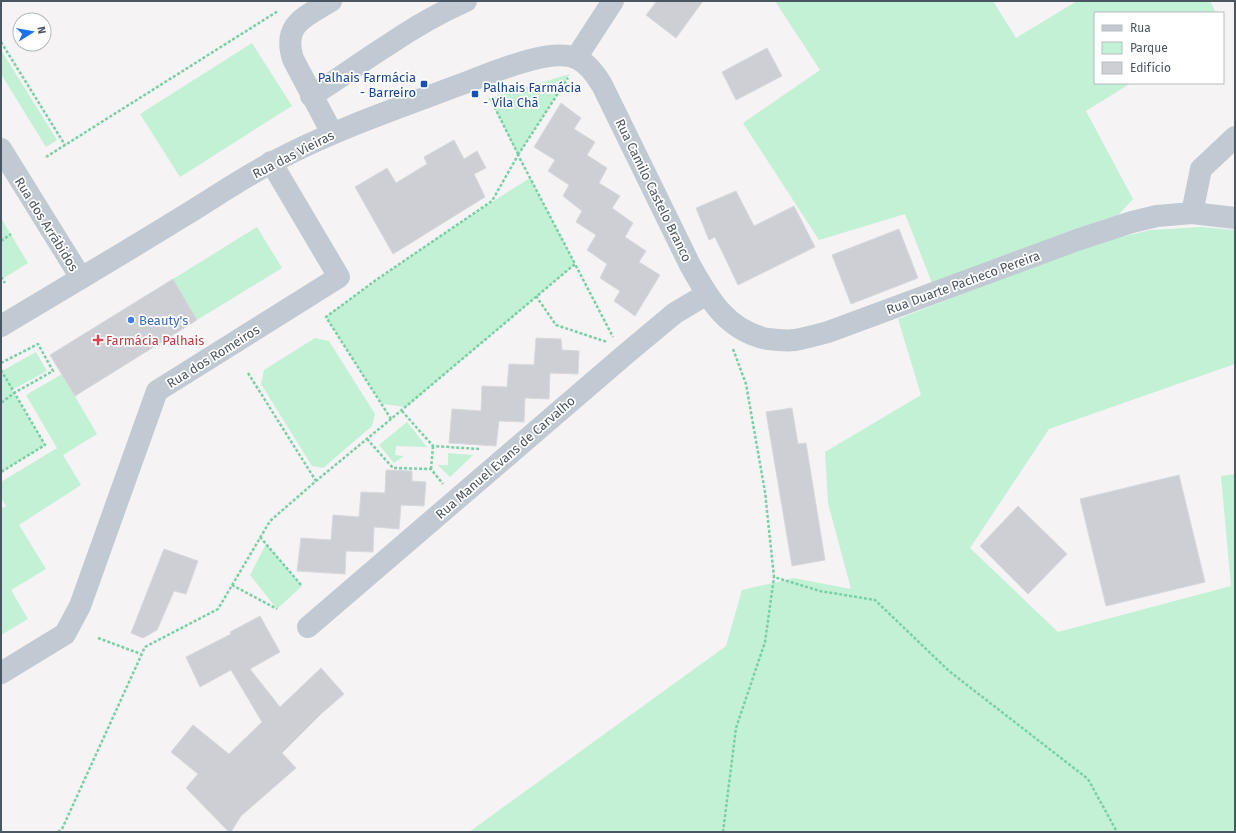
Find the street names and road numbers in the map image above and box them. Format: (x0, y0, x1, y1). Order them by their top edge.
street label: Rua Camilo Castelo Branco (612, 116, 695, 264)
street label: Rua das Vieiras (250, 127, 336, 181)
street label: Rua dos Arrábidos (12, 175, 81, 274)
street label: Rua Duarte Pacheco Pereira (884, 248, 1042, 317)
street label: Rua dos Romeiros (164, 322, 262, 391)
street label: Rua Manuel Evans de Carvalho (433, 393, 578, 522)

